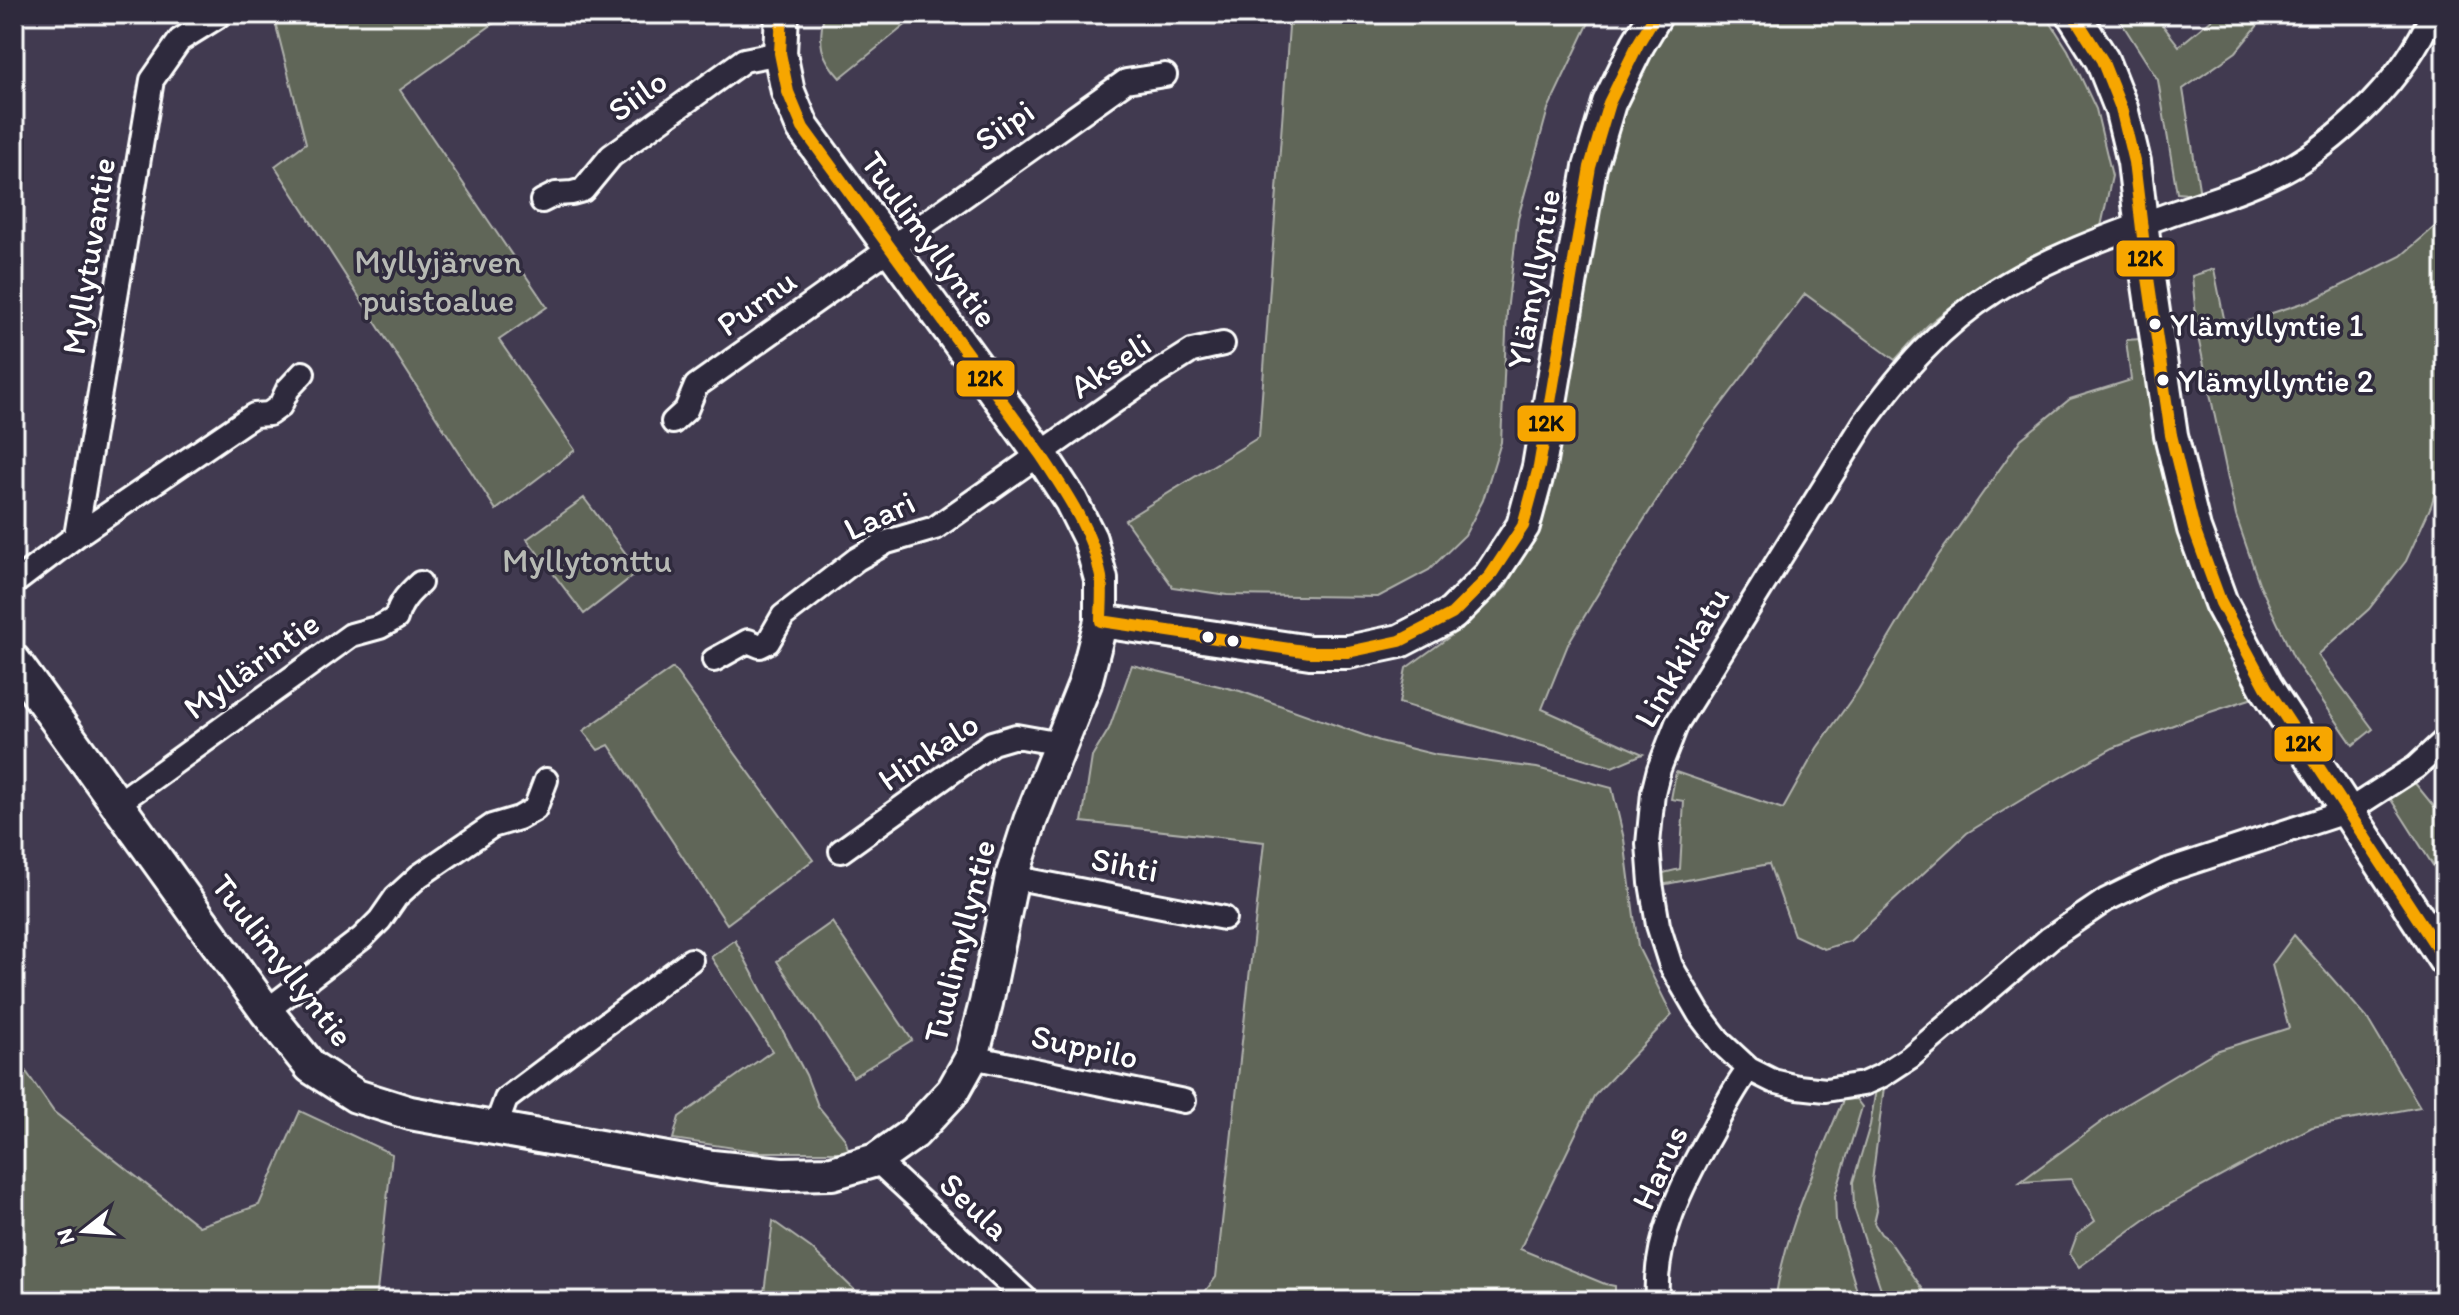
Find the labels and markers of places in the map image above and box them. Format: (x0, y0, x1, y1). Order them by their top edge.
place label: Ylämyllyntie 1 (2170, 306, 2364, 344)
marker: Ylämyllyntie 1 (2147, 316, 2163, 332)
place label: Ylämyllyntie 2 (2178, 362, 2374, 400)
marker: Ylämyllyntie 2 (2155, 372, 2171, 388)
unlabelled marker (1200, 629, 1216, 645)
unlabelled marker (1225, 633, 1241, 649)

